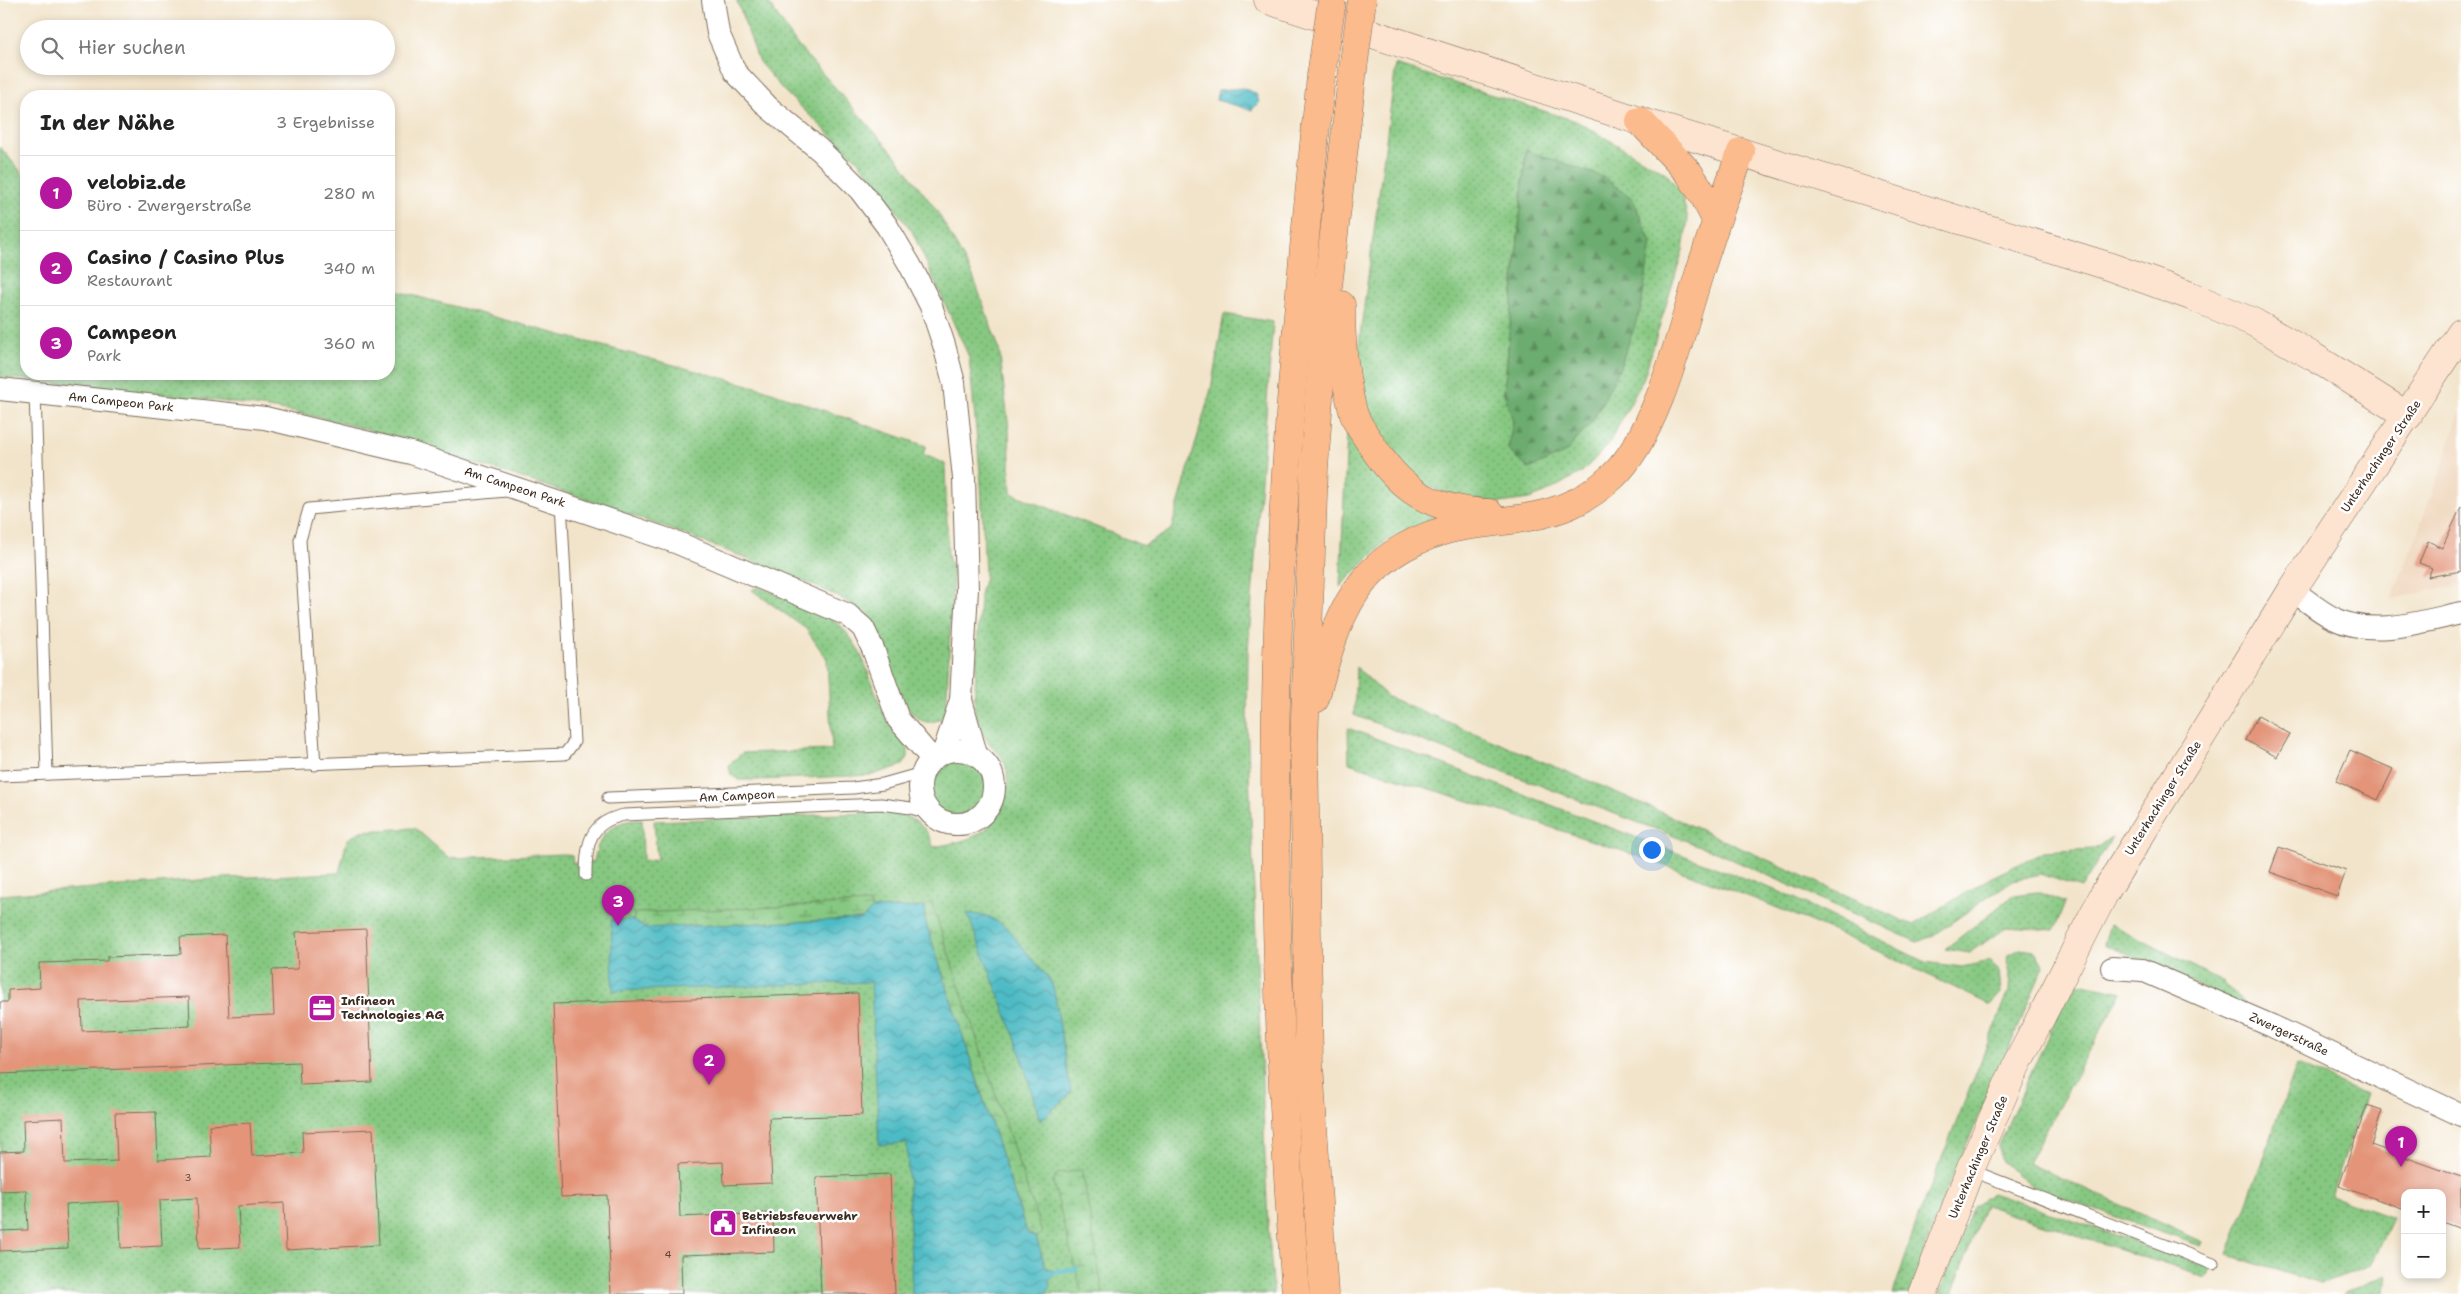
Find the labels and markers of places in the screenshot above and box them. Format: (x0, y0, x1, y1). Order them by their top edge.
pin: 3 (602, 885, 634, 926)
office icon: Infineon Technologies AG (307, 993, 337, 1023)
place label: Infineon Technologies AG (341, 993, 444, 1023)
pin: 2 (693, 1044, 725, 1085)
pin: 1 (2385, 1126, 2417, 1167)
public building icon: Betriebsfeuerwehr Infineon (708, 1208, 738, 1238)
place label: Betriebsfeuerwehr Infineon (742, 1208, 858, 1238)

